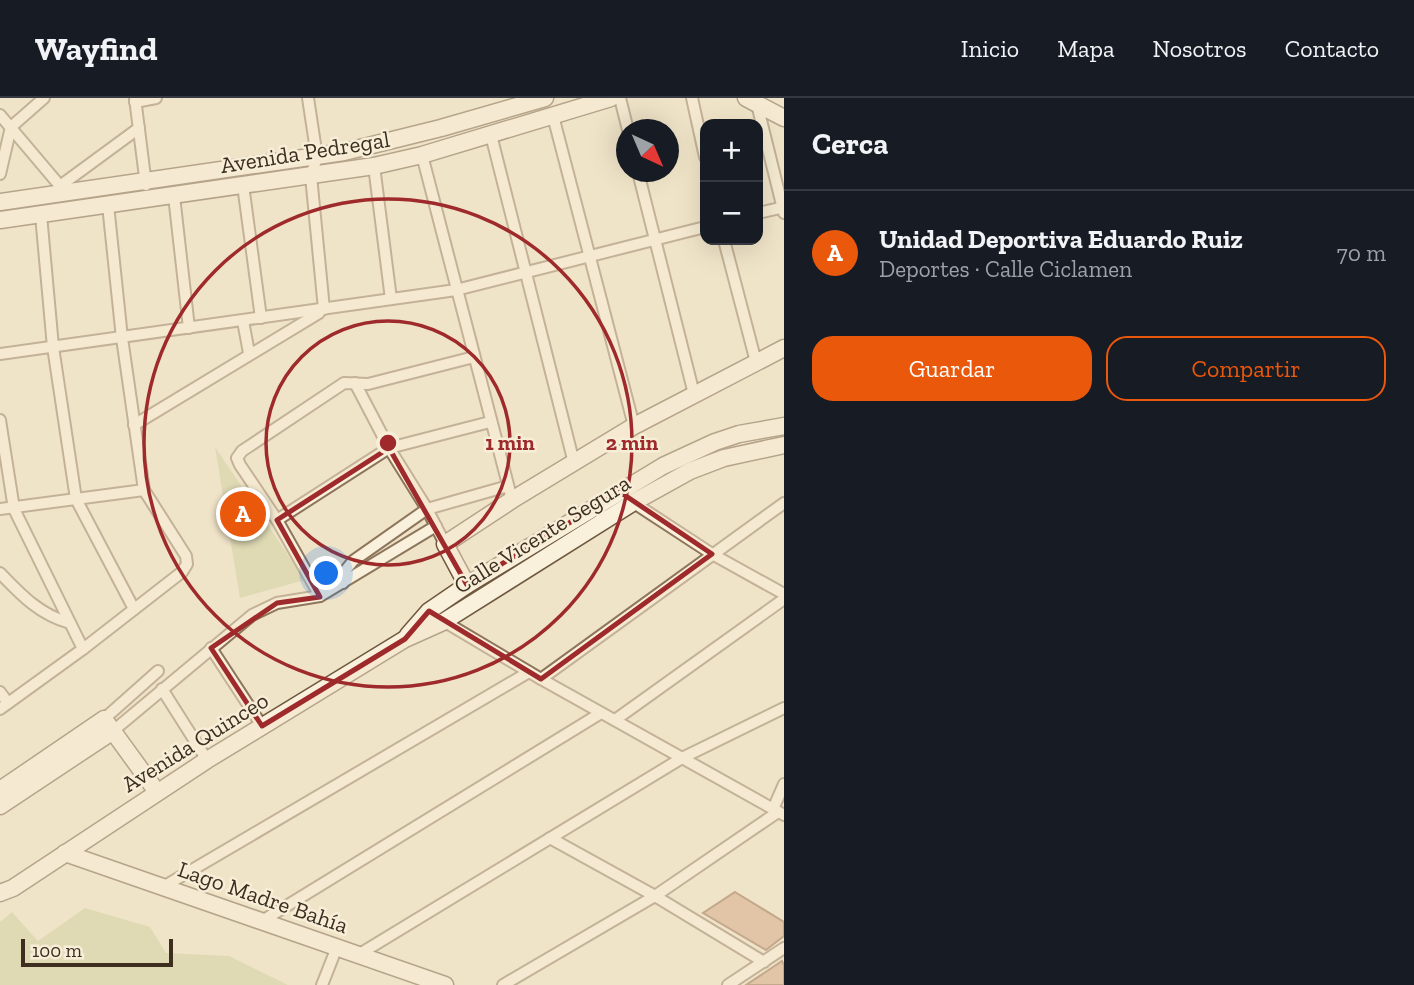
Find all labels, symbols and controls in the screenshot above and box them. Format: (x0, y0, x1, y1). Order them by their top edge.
text: Wayfind (35, 29, 158, 68)
text: Inicio (961, 34, 1019, 63)
text: Mapa (1057, 34, 1114, 63)
text: Nosotros (1152, 34, 1247, 63)
text: Contacto (1285, 34, 1379, 63)
north arrow (616, 119, 679, 182)
map controls (700, 119, 763, 245)
button: + (700, 119, 763, 182)
street label: Avenida Pedregal (218, 125, 392, 179)
text: Cerca (812, 126, 888, 162)
button: − (700, 182, 763, 245)
text: Unidad Deportiva Eduardo Ruiz (879, 223, 1243, 255)
text: A (827, 239, 843, 267)
text: 70 m (1337, 239, 1386, 267)
text: Deportes · Calle Ciclamen (879, 255, 1132, 283)
button: Guardar (812, 336, 1092, 401)
button: Compartir (1106, 336, 1386, 401)
text: 1 min (485, 430, 535, 455)
text: 2 min (606, 430, 659, 455)
centre of rings (376, 431, 400, 455)
street label: Calle Vicente Segura (449, 468, 635, 600)
pin: A (220, 488, 266, 540)
your location (309, 556, 343, 590)
street label: Avenida Quinceo (117, 686, 273, 798)
street label: Lago Madre Bahía (174, 855, 352, 939)
scale bar (21, 936, 173, 968)
text: 100 m (32, 939, 82, 962)

